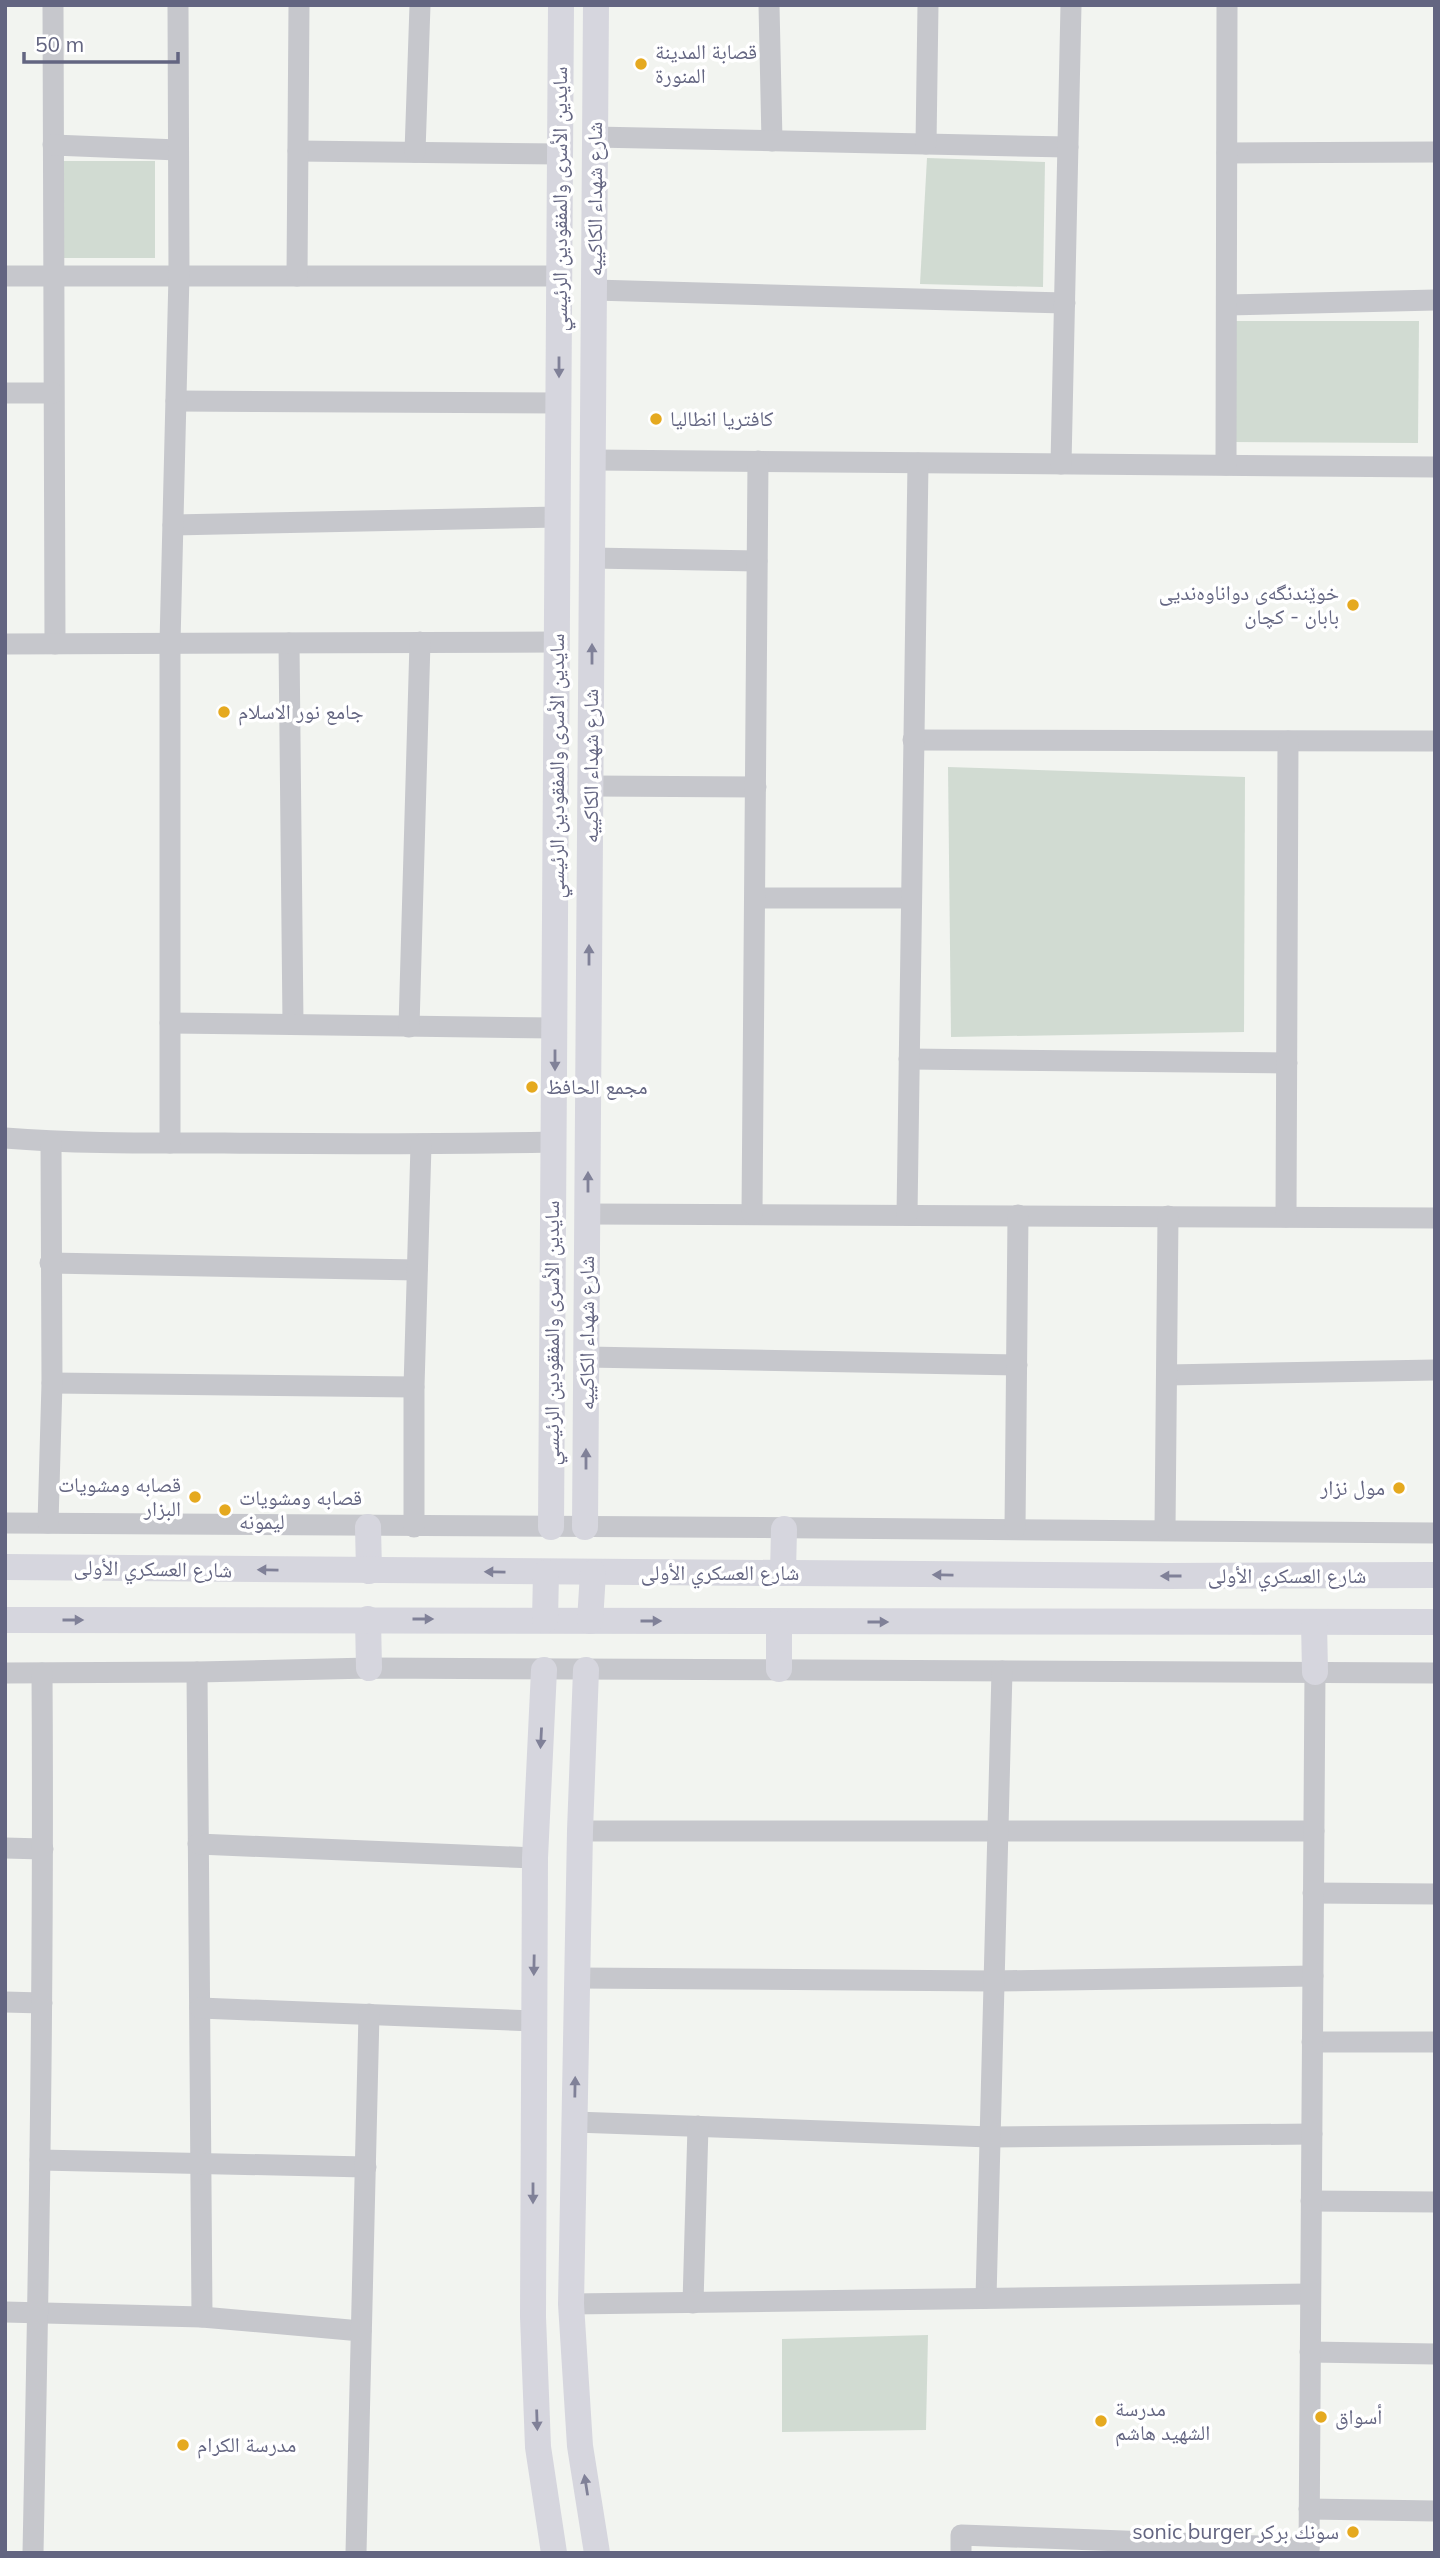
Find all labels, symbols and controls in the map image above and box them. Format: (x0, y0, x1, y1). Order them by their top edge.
scale bar (24, 21, 178, 65)
text: 50 m (35, 31, 84, 57)
place label: قصابة المدينة المنورة (655, 38, 757, 88)
marker: قصابة المدينة المنورة (633, 56, 649, 72)
street label: سايدين الأسرى والمفقودين الرئيسي (546, 66, 576, 332)
street label: شارع شهداء الكاكييه (581, 122, 608, 276)
one-way arrow (553, 357, 565, 379)
place label: كافتريا انطاليا (670, 405, 774, 431)
marker: كافتريا انطاليا (648, 411, 664, 427)
place label: خوێندنگەی دواناوەندیی بابان - کچان (1159, 579, 1339, 629)
marker: خوێندنگەی دواناوەندیی بابان - کچان (1345, 597, 1361, 613)
street label: سايدين الأسرى والمفقودين الرئيسي (543, 633, 573, 899)
one-way arrow (586, 643, 598, 665)
street label: شارع شهداء الكاكييه (577, 689, 604, 843)
place label: جامع نور الاسلام (238, 698, 364, 726)
marker: جامع نور الاسلام (216, 704, 232, 720)
one-way arrow (584, 944, 595, 966)
one-way arrow (549, 1050, 560, 1072)
place label: مجمع الحافظ (546, 1073, 648, 1100)
marker: مجمع الحافظ (524, 1079, 540, 1095)
one-way arrow (582, 1171, 594, 1193)
street label: سايدين الأسرى والمفقودين الرئيسي (538, 1200, 568, 1466)
street label: شارع شهداء الكاكييه (573, 1256, 600, 1410)
one-way arrow (580, 1448, 592, 1470)
place label: قصابه ومشويات البزار (58, 1471, 181, 1521)
place label: مول نزار (1319, 1474, 1385, 1500)
marker: مول نزار (1391, 1480, 1407, 1496)
place label: قصابه ومشويات ليمونه (239, 1484, 362, 1534)
marker: قصابه ومشويات البزار (187, 1489, 203, 1505)
marker: قصابه ومشويات ليمونه (217, 1502, 233, 1518)
street label: شارع العسكري الأولى (73, 1554, 233, 1587)
street label: شارع العسكري الأولى (641, 1559, 799, 1589)
street label: شارع العسكري الأولى (1208, 1562, 1366, 1592)
one-way arrow (256, 1564, 278, 1576)
one-way arrow (484, 1566, 506, 1578)
one-way arrow (932, 1569, 954, 1580)
one-way arrow (1159, 1570, 1181, 1582)
one-way arrow (63, 1614, 85, 1626)
one-way arrow (413, 1614, 435, 1625)
one-way arrow (640, 1615, 662, 1627)
one-way arrow (868, 1616, 890, 1628)
one-way arrow (535, 1727, 546, 1749)
one-way arrow (528, 1955, 540, 1977)
one-way arrow (570, 2076, 581, 2098)
one-way arrow (527, 2182, 539, 2204)
place label: مدرسة الشهيد هاشم (1115, 2395, 1210, 2447)
place label: أسواق (1335, 2403, 1382, 2430)
marker: أسواق (1313, 2409, 1329, 2425)
one-way arrow (532, 2410, 543, 2432)
marker: مدرسة الشهيد هاشم (1093, 2413, 1109, 2429)
place label: مدرسة الكرام (197, 2431, 296, 2459)
marker: مدرسة الكرام (175, 2437, 191, 2453)
one-way arrow (581, 2474, 592, 2496)
place label: sonic burger سونك بركر (1132, 2518, 1339, 2544)
marker: sonic burger سونك بركر (1345, 2524, 1361, 2540)

